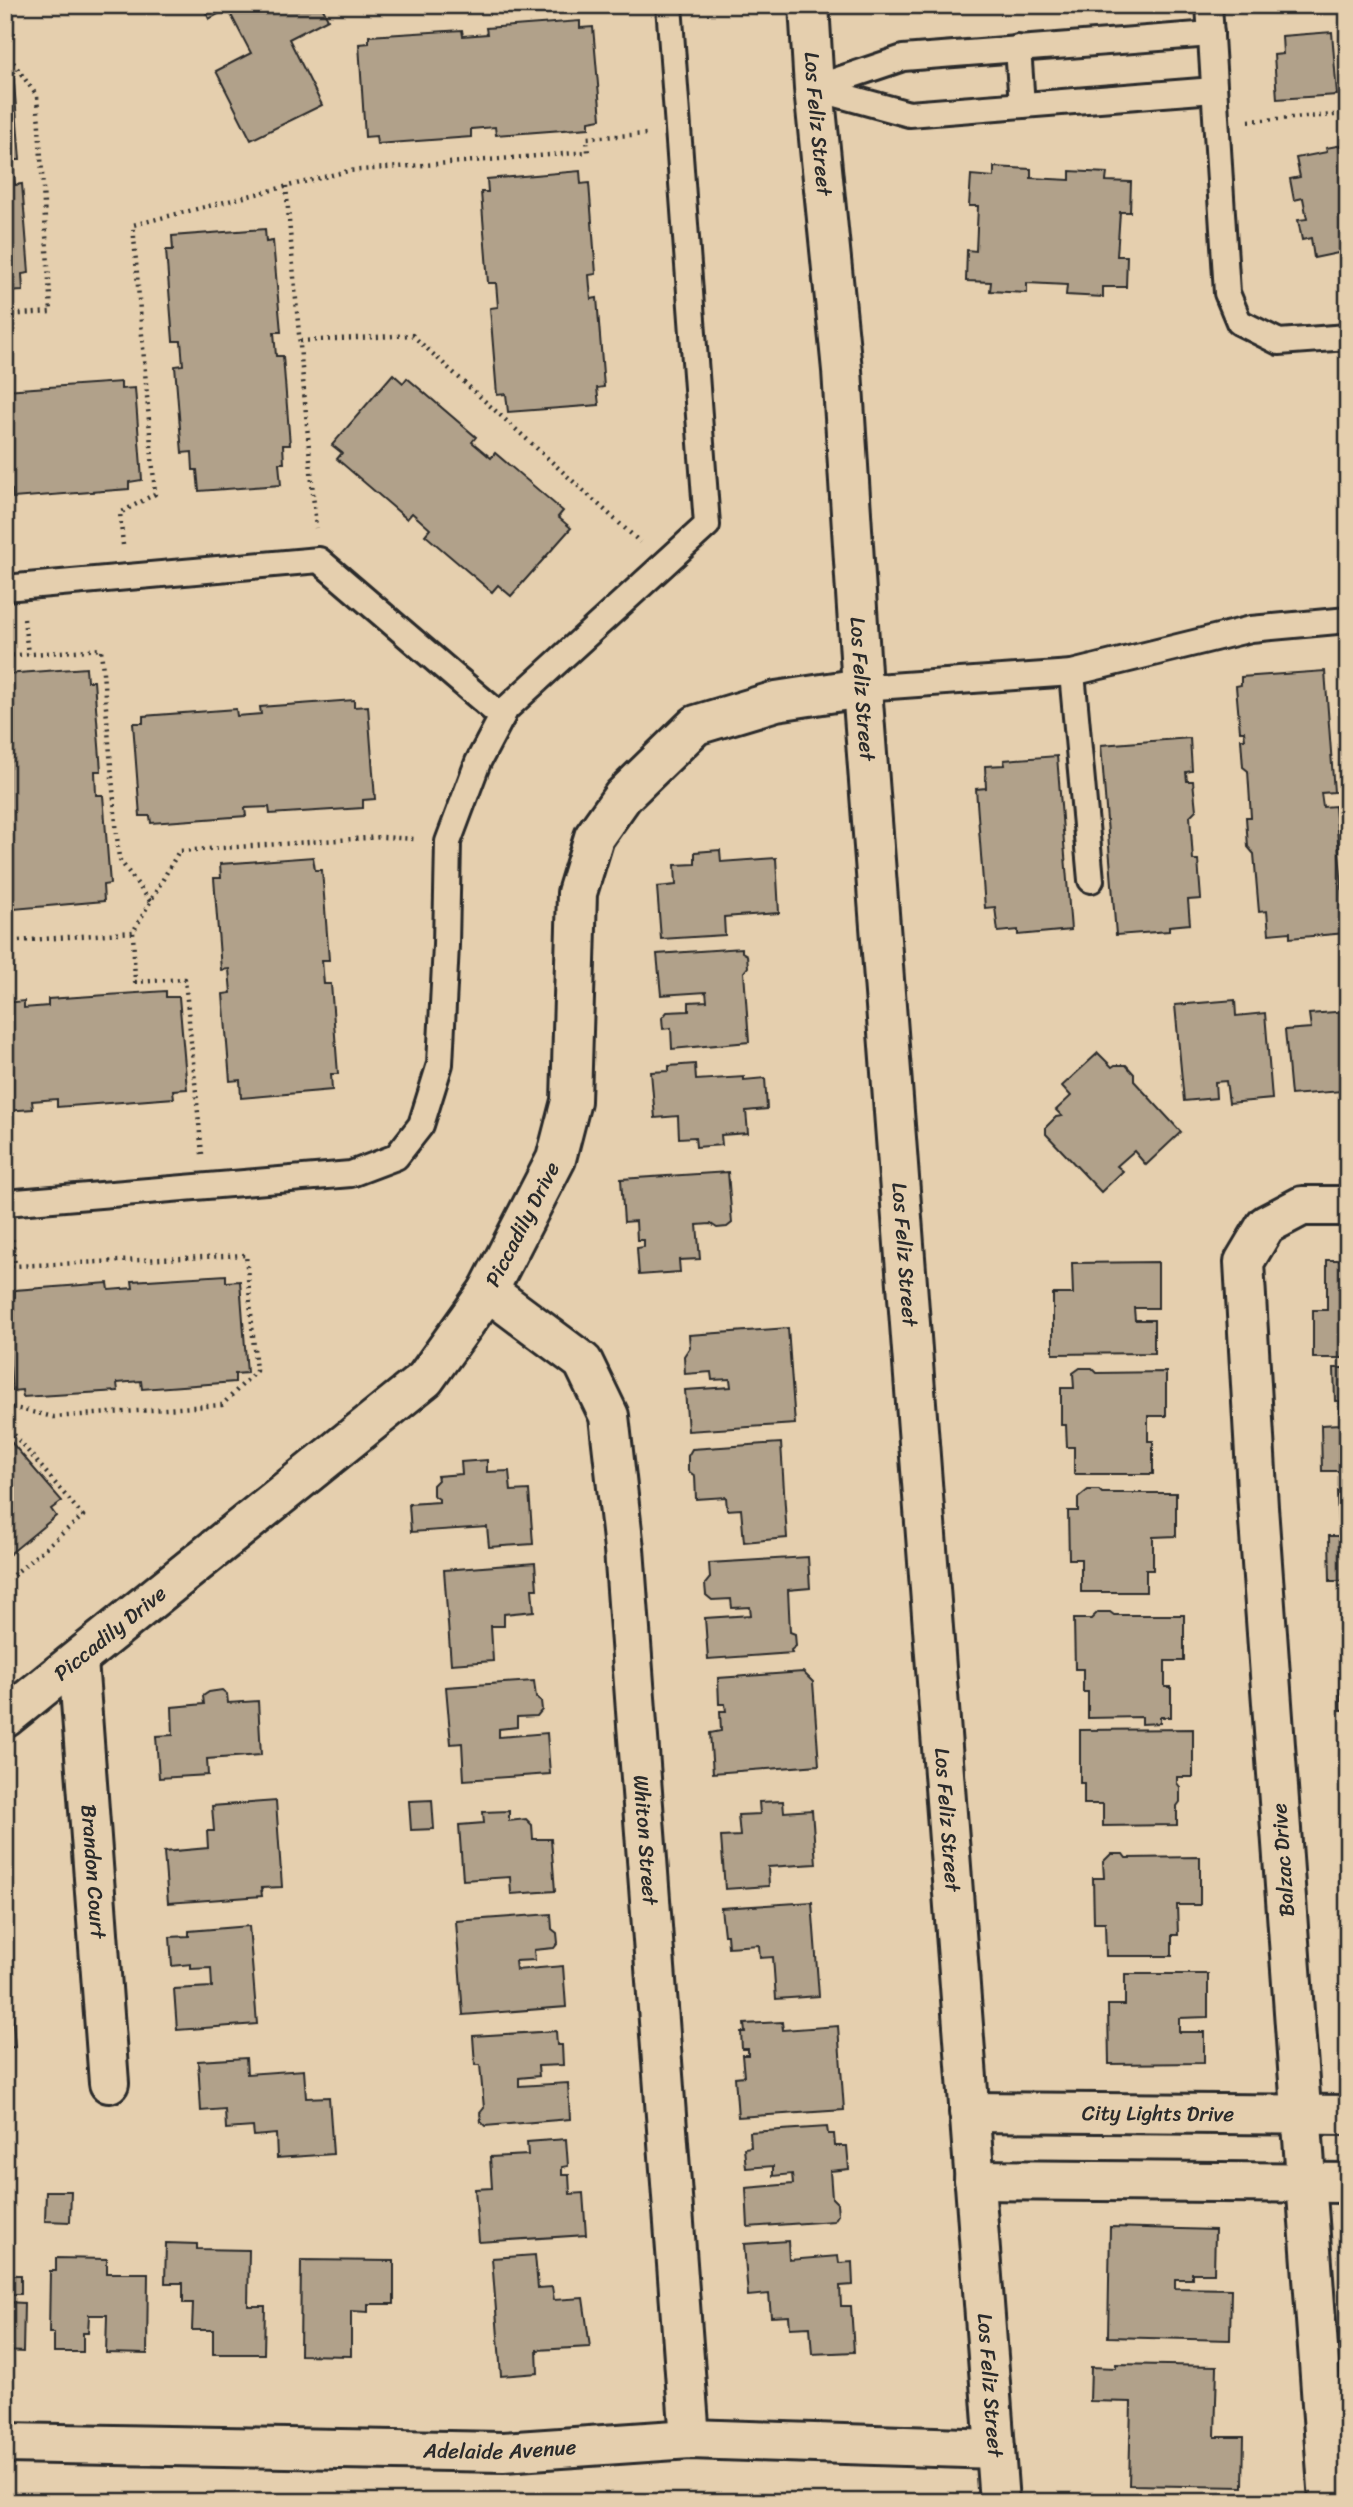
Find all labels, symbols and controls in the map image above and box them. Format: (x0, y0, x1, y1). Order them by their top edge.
street label: Los Feliz Street (793, 51, 844, 199)
street label: Los Feliz Street (839, 616, 887, 764)
street label: Piccadily Drive (474, 1155, 571, 1294)
street label: Los Feliz Street (880, 1181, 929, 1329)
street label: Piccadily Drive (45, 1575, 175, 1691)
street label: Los Feliz Street (923, 1746, 972, 1894)
street label: Whiton Street (622, 1774, 669, 1908)
street label: Balzac Drive (1260, 1802, 1306, 1918)
street label: Brandon Court (70, 1803, 117, 1941)
street label: City Lights Drive (1082, 2094, 1235, 2133)
street label: Los Feliz Street (966, 2312, 1015, 2460)
street label: Adelaide Avenue (422, 2428, 578, 2471)

